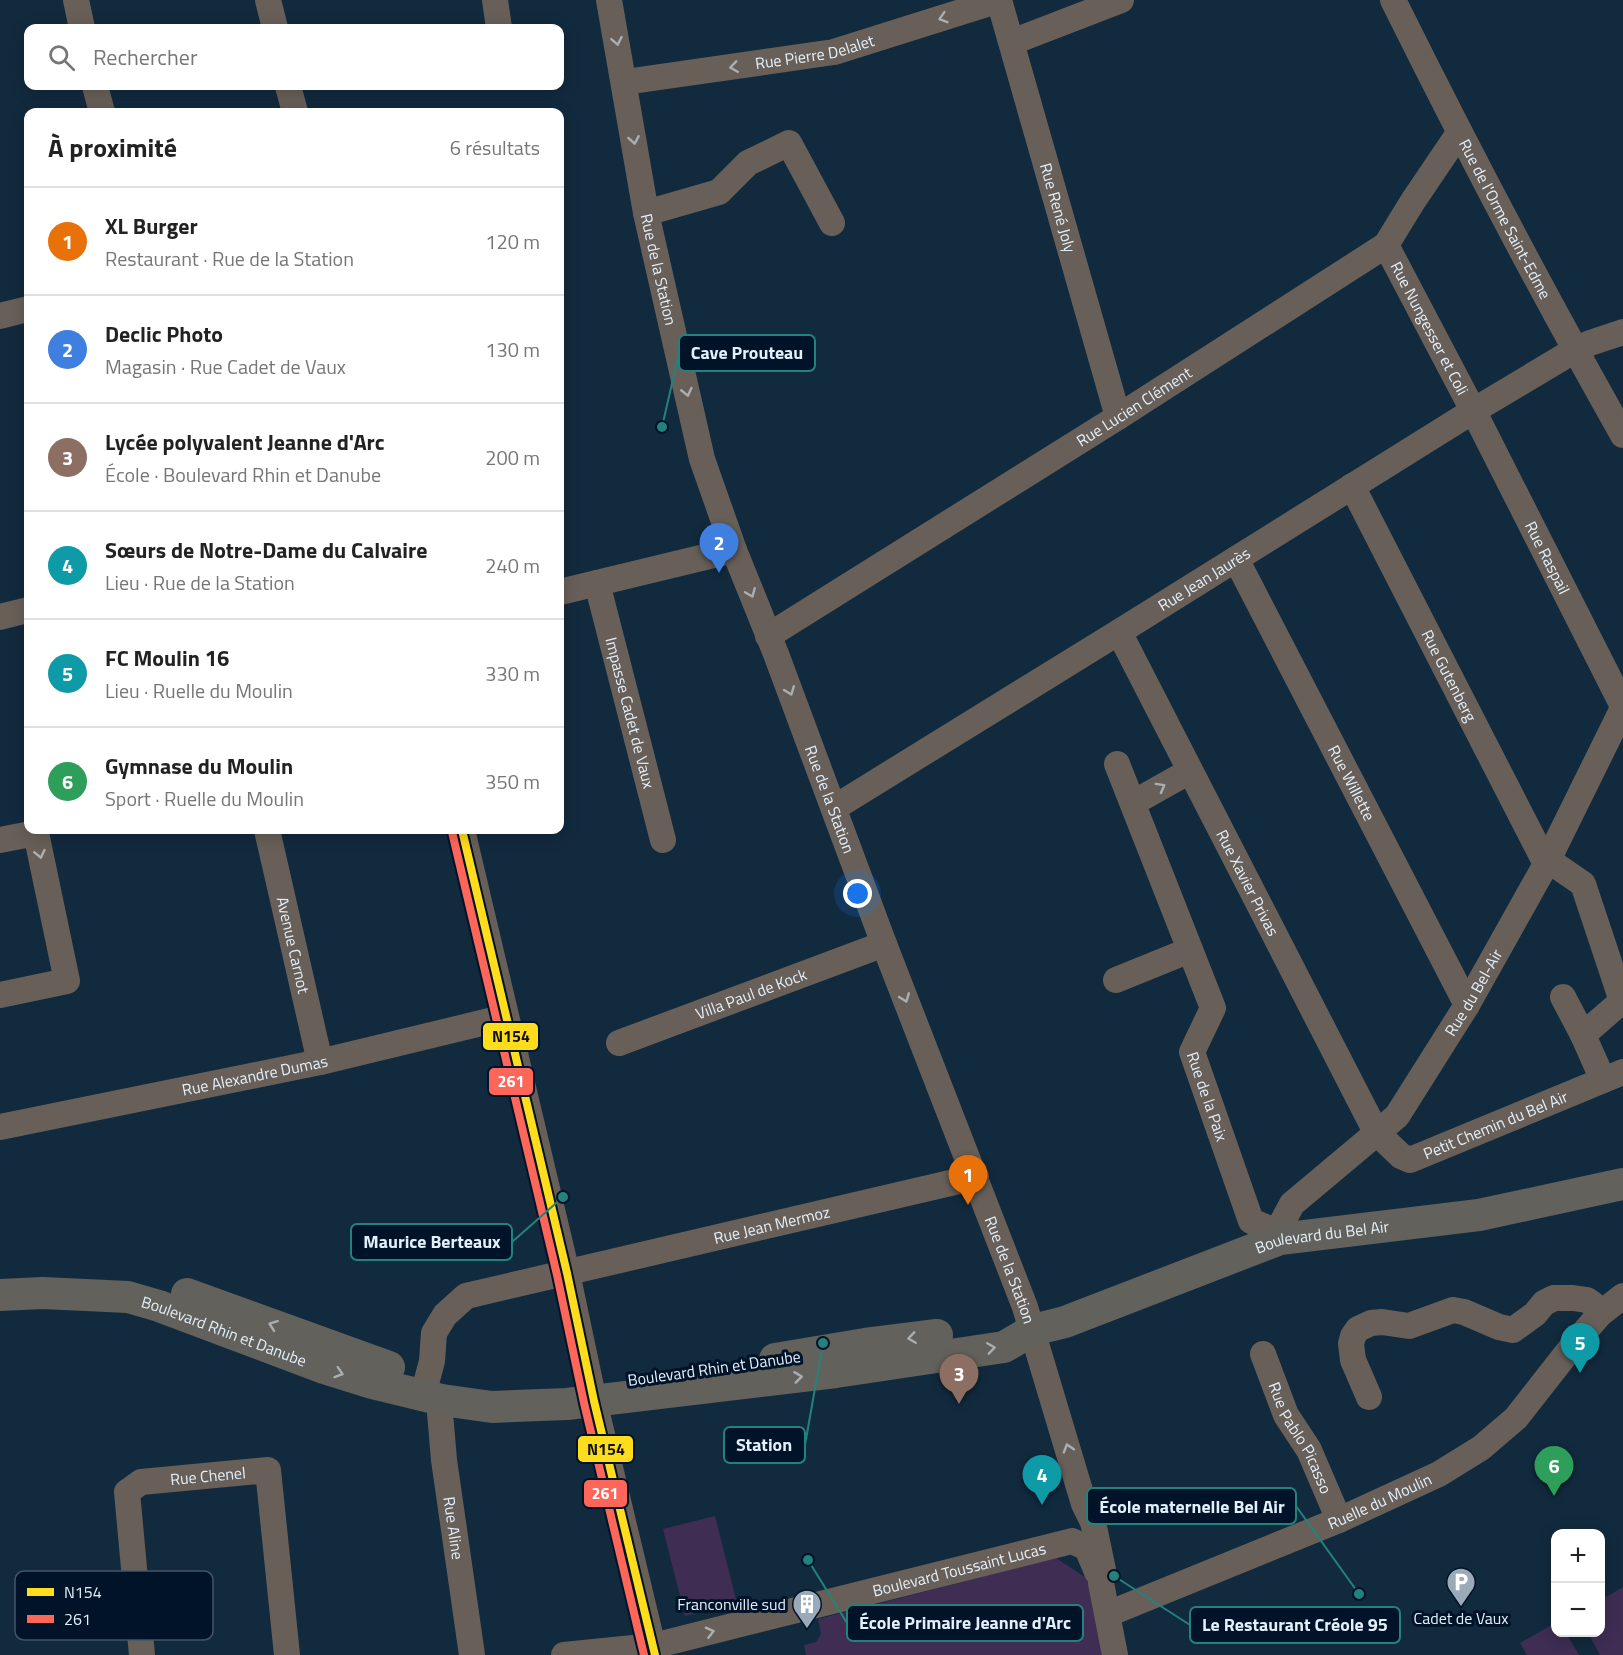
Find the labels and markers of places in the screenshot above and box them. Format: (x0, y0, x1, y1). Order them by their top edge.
callout: Cave Prouteau (679, 335, 815, 371)
pin: 2 (700, 524, 738, 573)
pin: 1 (948, 1156, 988, 1205)
callout: Maurice Berteaux (351, 1224, 512, 1260)
pin: 5 (1560, 1324, 1600, 1373)
pin: 3 (940, 1354, 978, 1404)
callout: Station (724, 1427, 805, 1463)
pin: 6 (1534, 1446, 1574, 1496)
pin: 4 (1022, 1456, 1062, 1505)
callout: École maternelle Bel Air (1087, 1488, 1296, 1524)
parking icon: Cadet de Vaux (1445, 1566, 1477, 1608)
building icon: Franconville sud (791, 1588, 823, 1630)
place label: Franconville sud (677, 1592, 786, 1616)
callout: École Primaire Jeanne d'Arc (847, 1605, 1083, 1641)
place label: Cadet de Vaux (1413, 1606, 1509, 1630)
callout: Le Restaurant Créole 95 (1190, 1607, 1400, 1643)

